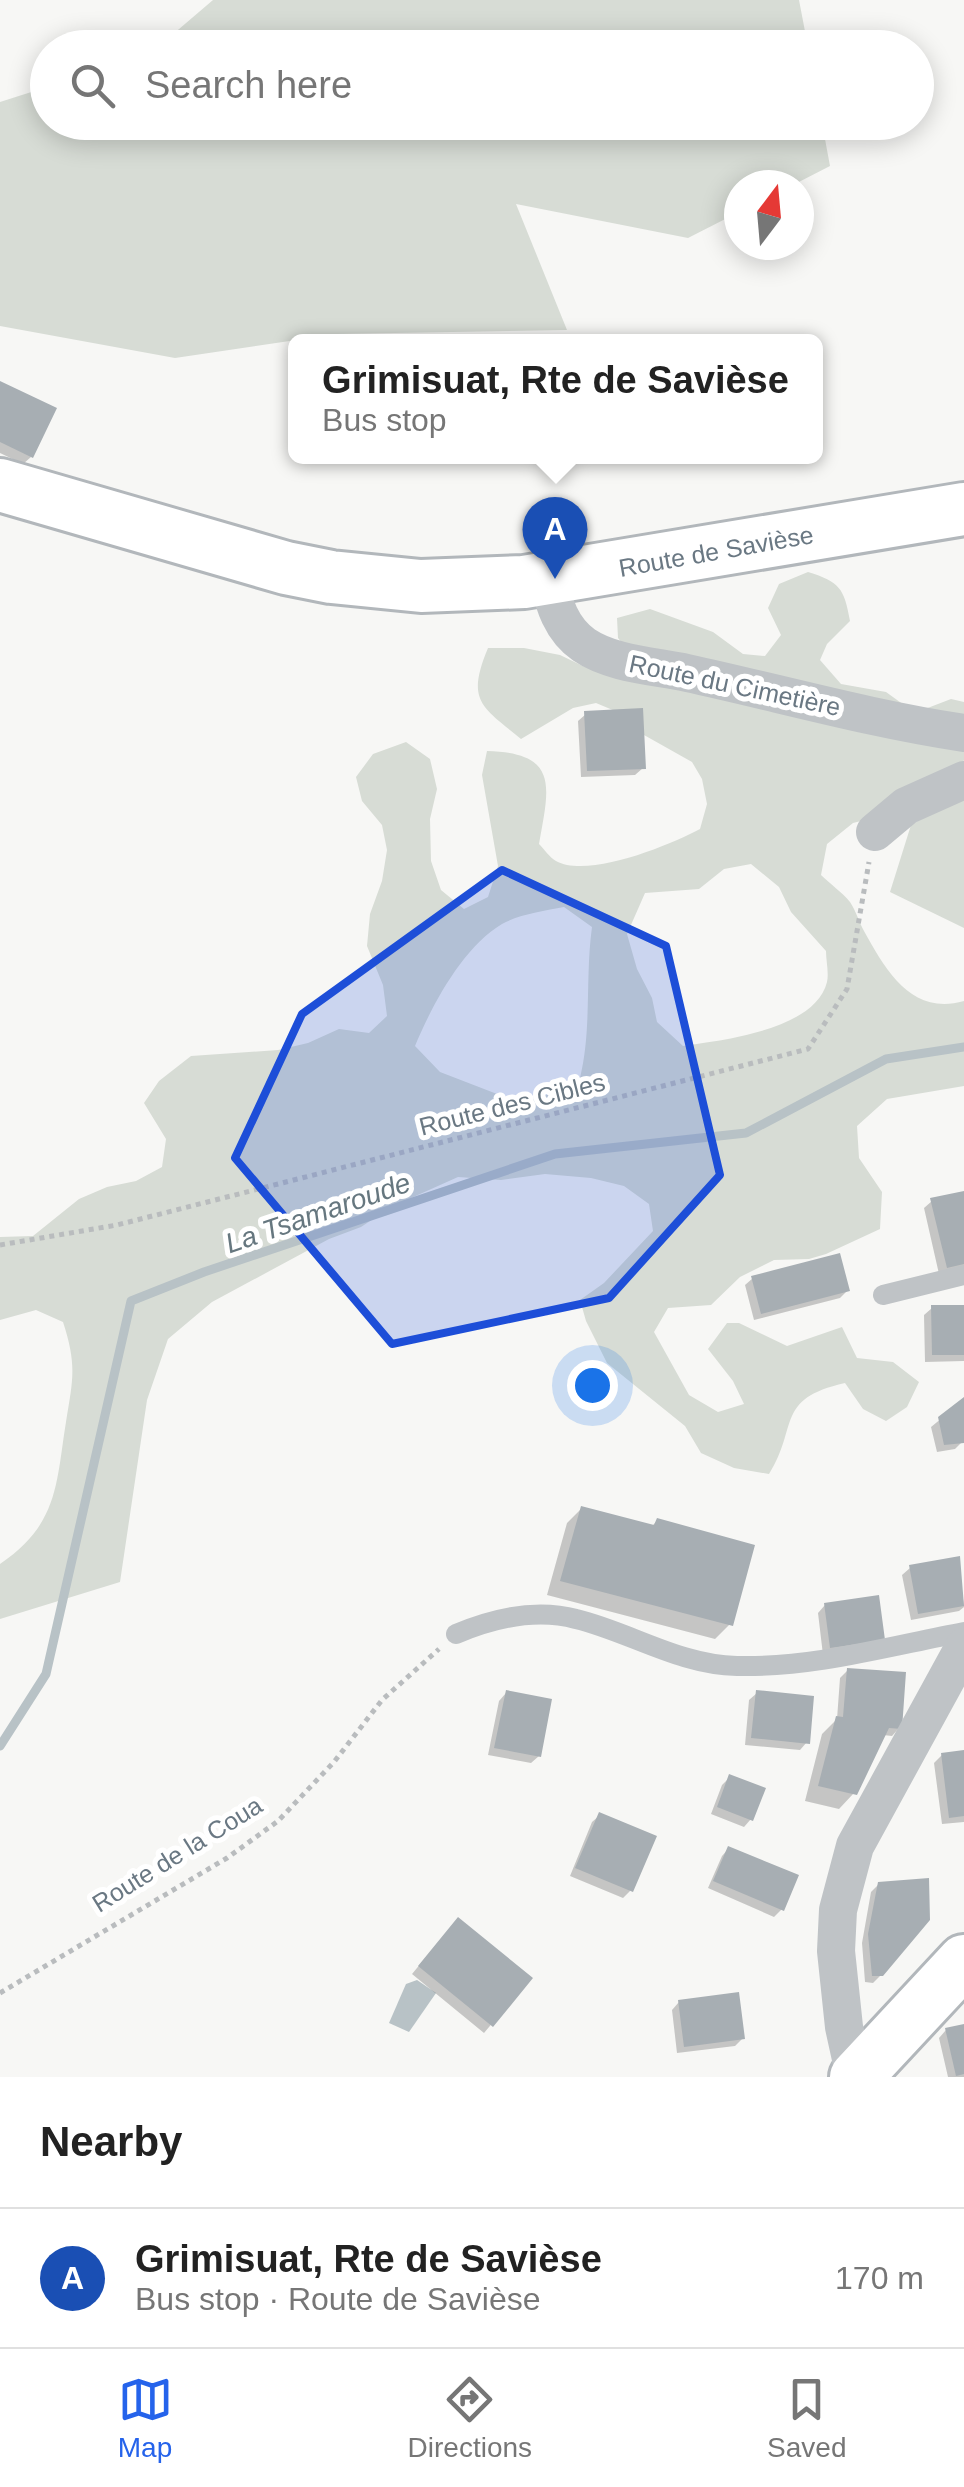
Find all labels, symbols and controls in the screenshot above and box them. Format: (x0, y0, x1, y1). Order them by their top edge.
search box (30, 30, 934, 140)
icon: search (65, 58, 120, 113)
text: Search here (145, 64, 352, 106)
north arrow (724, 170, 814, 260)
popup (288, 334, 823, 464)
text: Grimisuat, Rte de Savièse (322, 359, 789, 401)
text: Bus stop (322, 402, 447, 438)
pin: A (522, 496, 588, 579)
street label: Route de Savièse (616, 520, 816, 582)
street label: Route du Cimetière (627, 649, 843, 721)
street label: Route des Cibles (416, 1067, 608, 1141)
water label: La Tsamaroude (221, 1167, 415, 1259)
your location (567, 1360, 618, 1411)
street label: Route de la Coua (87, 1791, 267, 1917)
text: Nearby (40, 2118, 182, 2165)
text: Grimisuat, Rte de Savièse (135, 2238, 602, 2280)
text: A (61, 2260, 84, 2296)
text: 170 m (835, 2260, 924, 2296)
text: Bus stop · Route de Savièse (135, 2281, 541, 2317)
tab: Map (118, 2372, 173, 2464)
tab: Directions (408, 2372, 532, 2464)
tab: Saved (767, 2372, 846, 2464)

